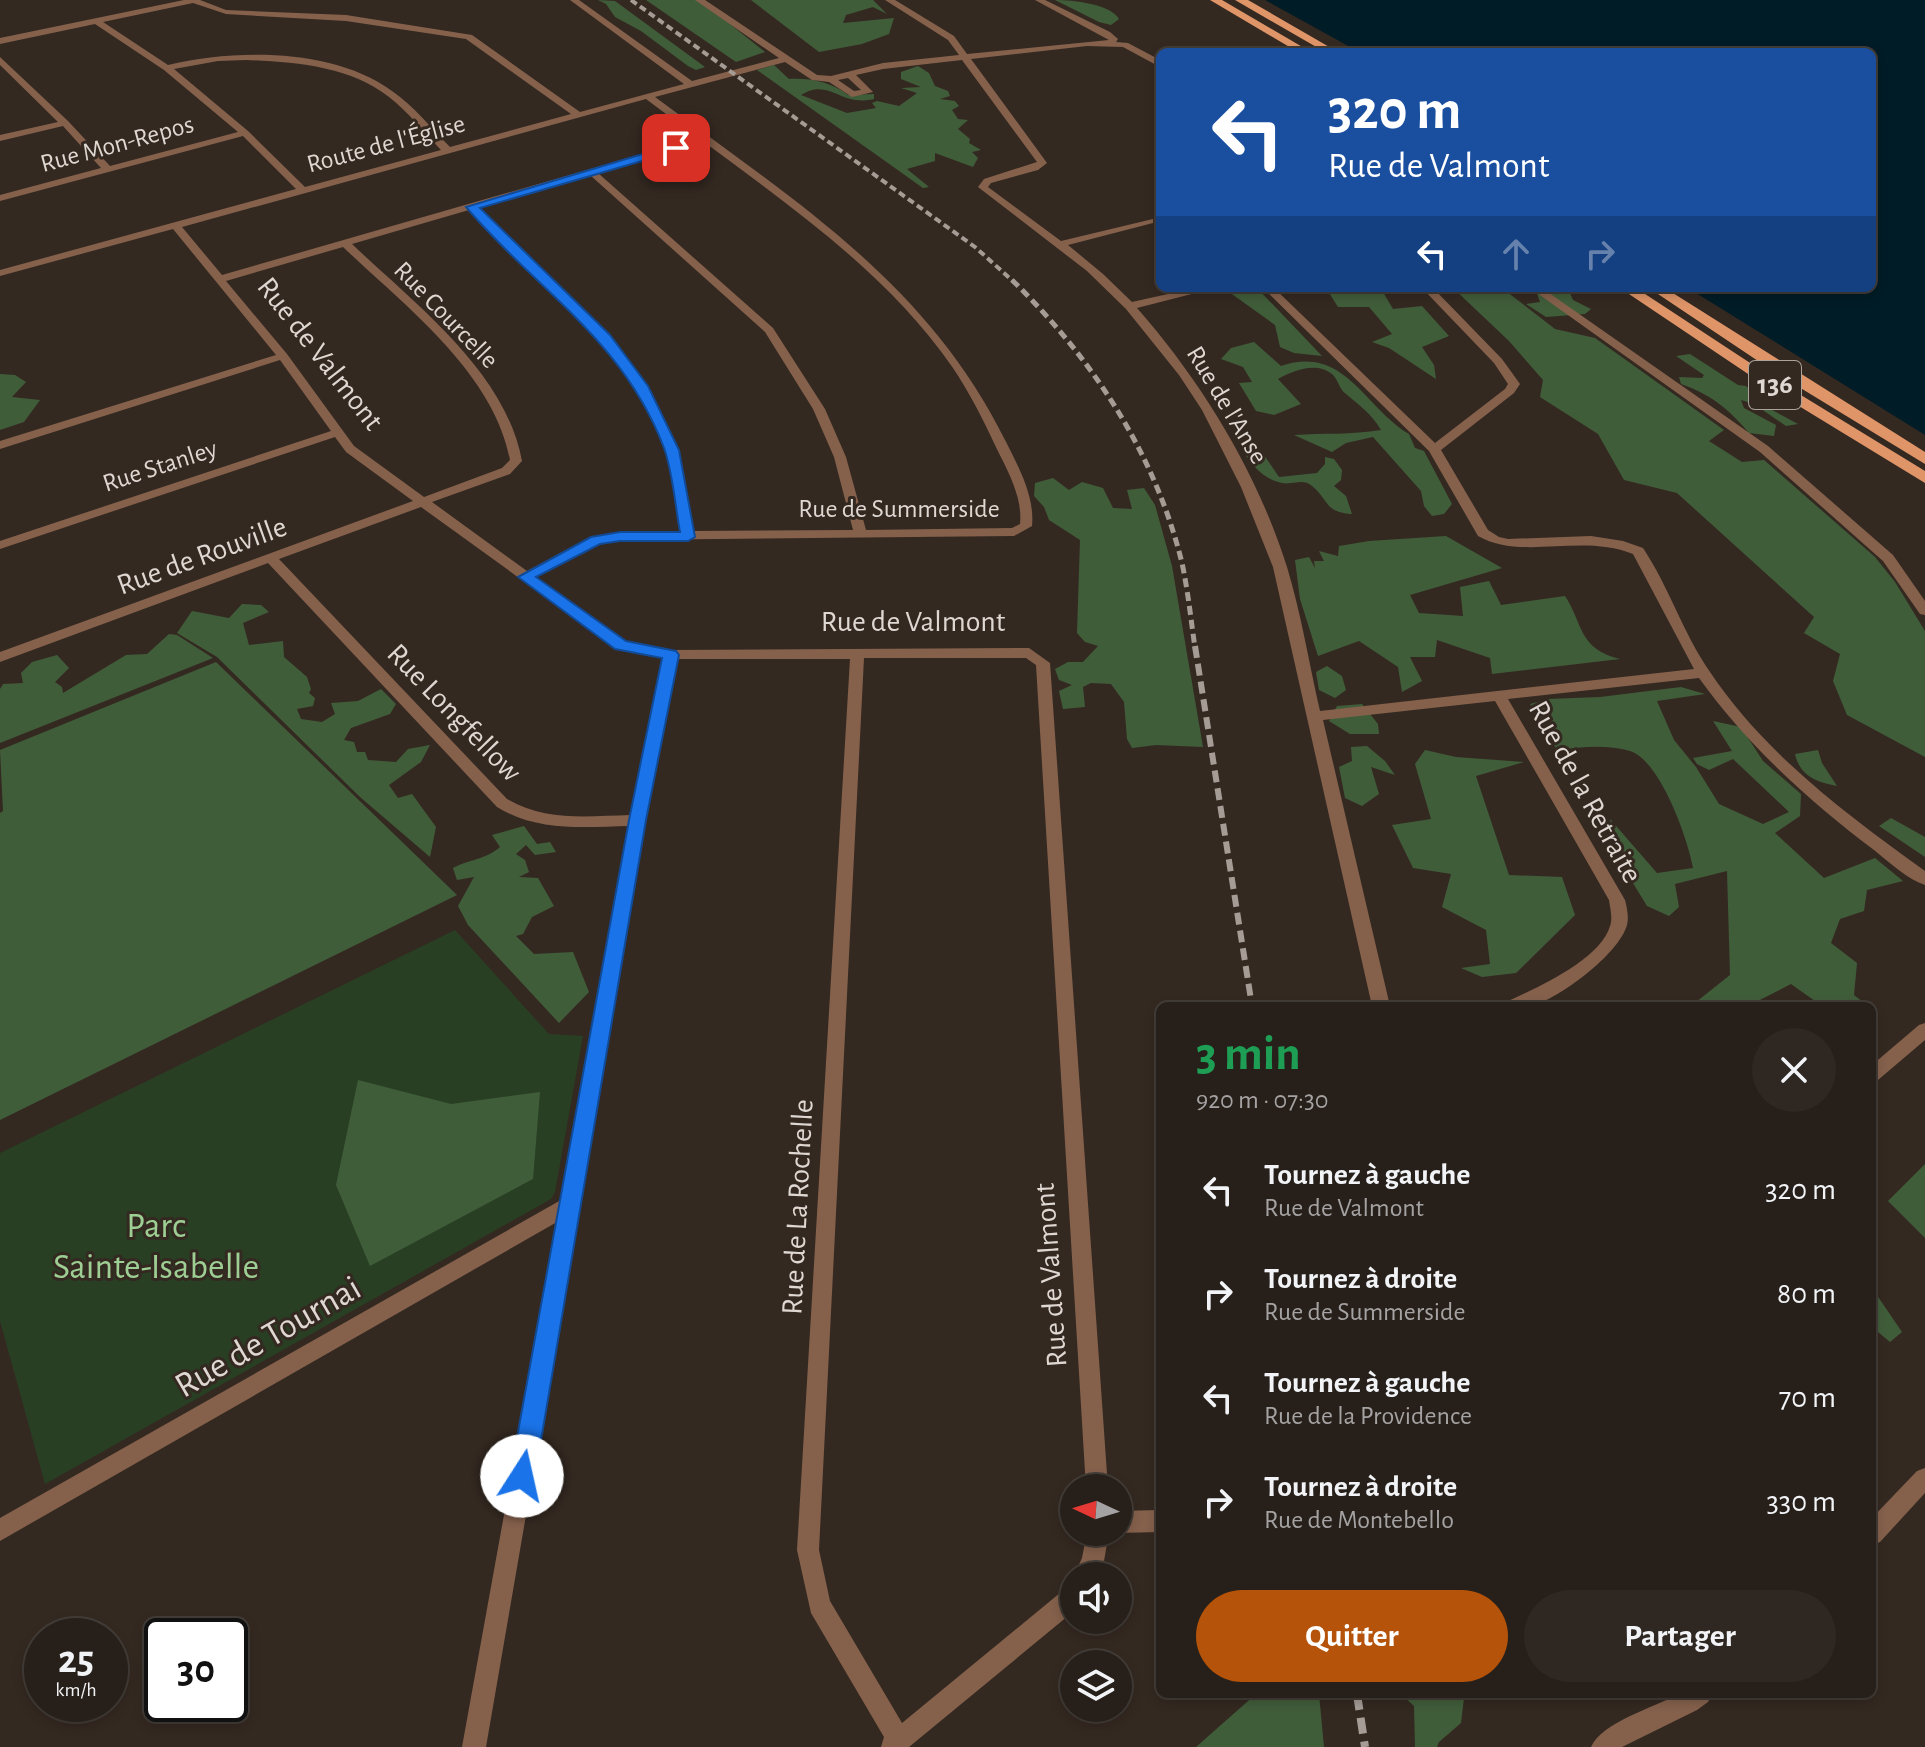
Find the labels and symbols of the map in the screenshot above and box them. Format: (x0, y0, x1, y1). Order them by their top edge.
street label: Route de l'Église (304, 108, 468, 178)
street label: Rue Mon-Repos (38, 111, 196, 177)
pin (642, 114, 710, 182)
street label: Rue Courcelle (389, 257, 503, 373)
street label: Rue de Valmont (251, 272, 389, 436)
street label: Rue de l'Anse (1182, 342, 1272, 468)
road number: 136 (1749, 361, 1801, 409)
street label: Rue Stanley (100, 435, 220, 497)
street label: Rue de Summerside (798, 496, 1000, 522)
street label: Rue de Rouville (113, 511, 291, 601)
street label: Rue de Valmont (821, 607, 1006, 637)
street label: Rue Longfellow (381, 638, 527, 788)
street label: Rue de la Retraite (1523, 696, 1647, 888)
street label: Rue de La Rochelle (777, 1099, 819, 1315)
street label: Rue de Valmont (1030, 1182, 1072, 1368)
park label: Parc Sainte-Isabelle (53, 1208, 259, 1285)
street label: Rue de Tournai (169, 1269, 367, 1405)
position arrow (480, 1434, 564, 1518)
north arrow (1060, 1474, 1132, 1546)
speed limit sign: 30 (144, 1618, 248, 1722)

